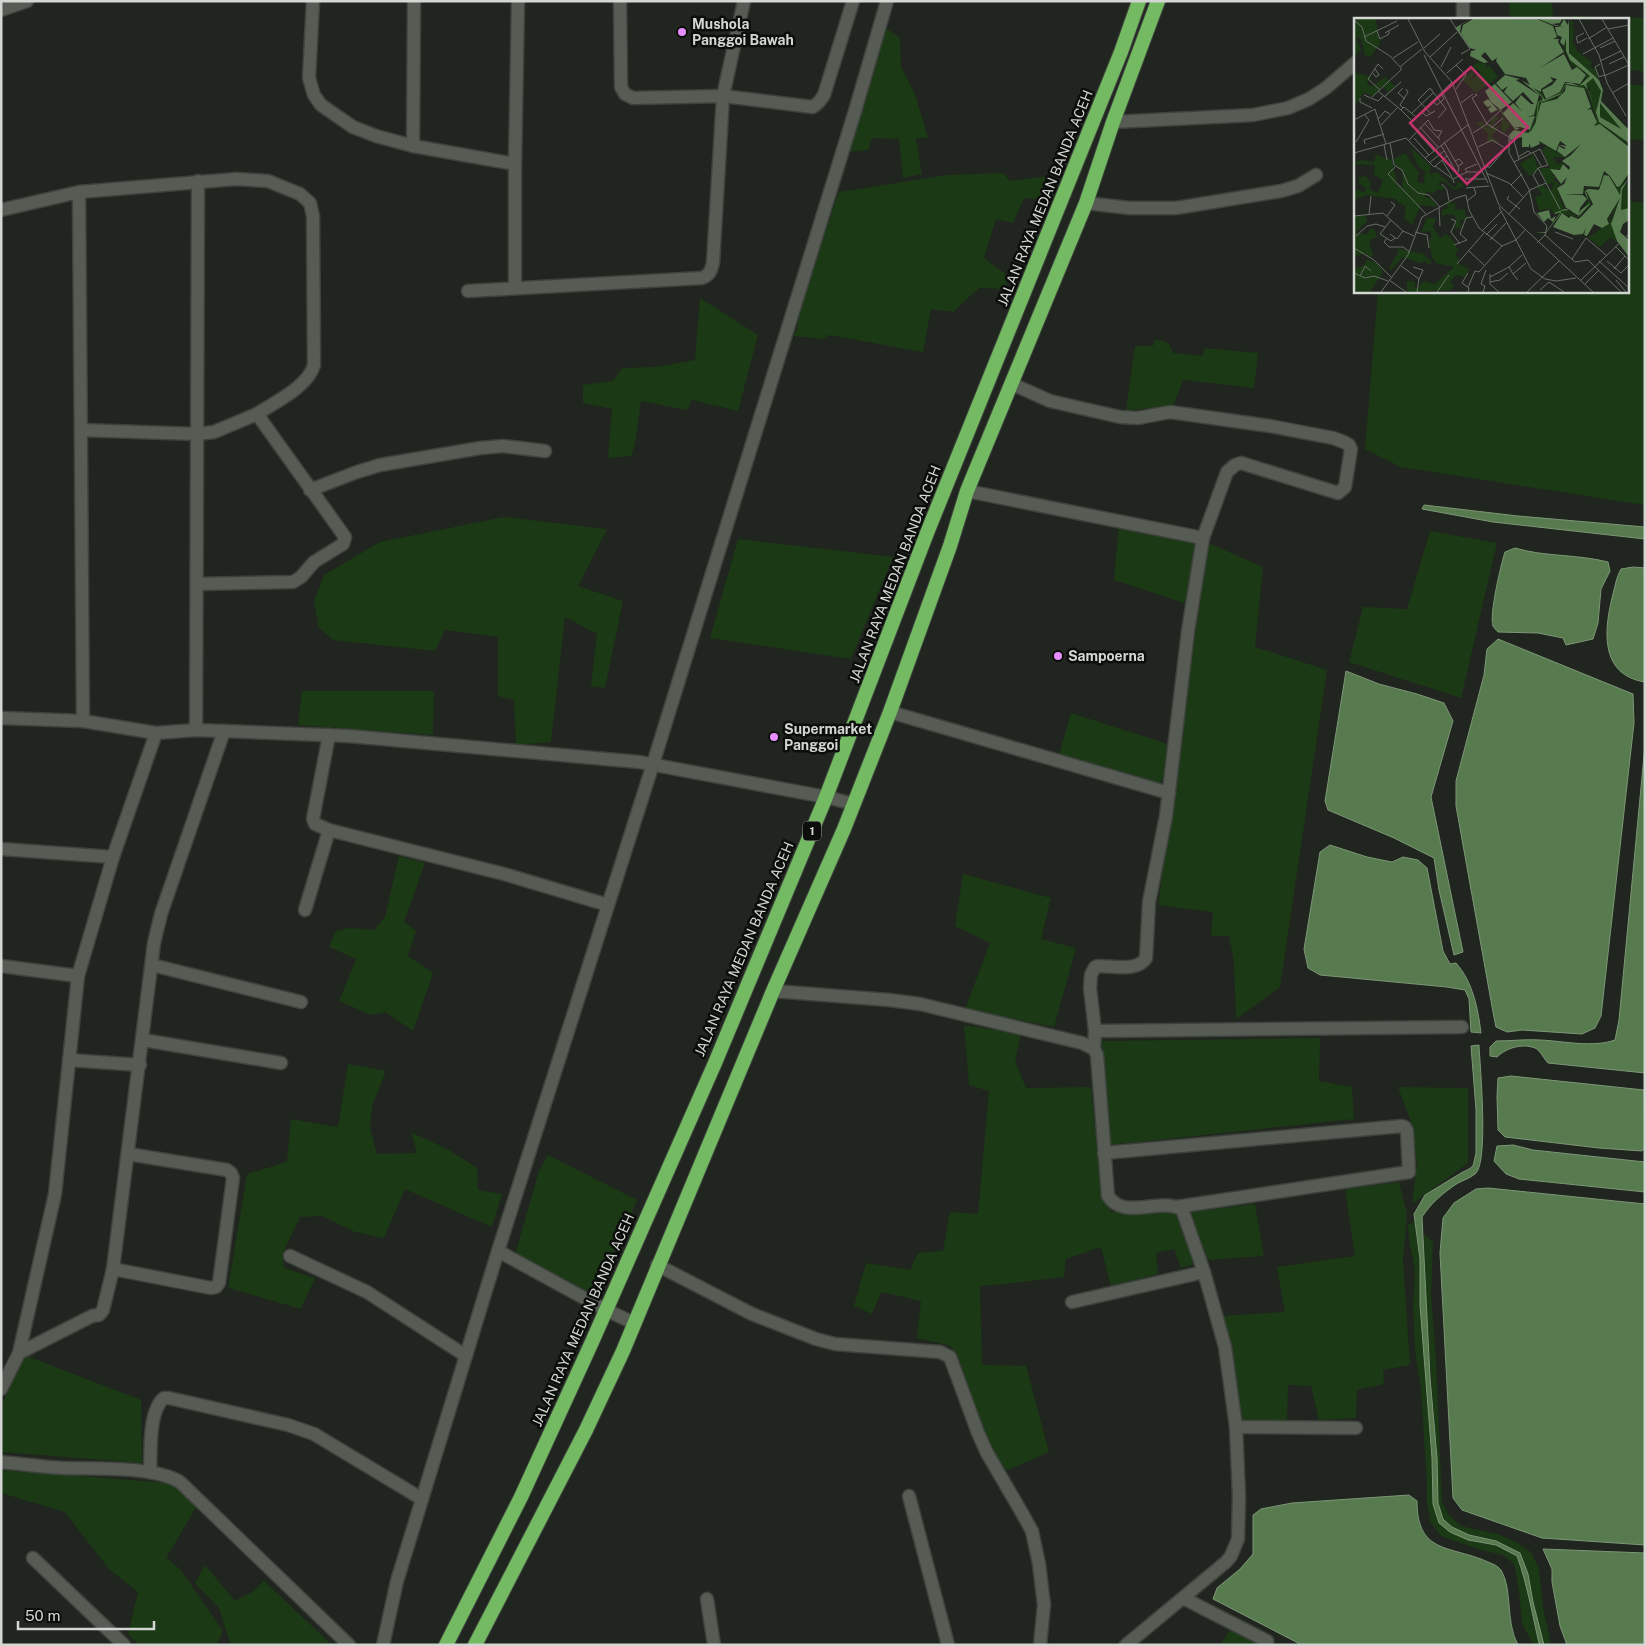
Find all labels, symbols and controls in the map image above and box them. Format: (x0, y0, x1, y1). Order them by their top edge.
place label: Mushola Panggoi Bawah (692, 16, 794, 48)
inset map (1354, 18, 1628, 292)
marker: Mushola Panggoi Bawah (676, 26, 688, 38)
street label: JALAN RAYA MEDAN BANDA ACEH (994, 88, 1096, 308)
street label: JALAN RAYA MEDAN BANDA ACEH (846, 463, 944, 685)
place label: Sampoerna (1068, 648, 1145, 664)
marker: Sampoerna (1052, 650, 1064, 662)
place label: Supermarket Panggoi (784, 721, 872, 753)
marker: Supermarket Panggoi (768, 731, 780, 743)
road number: 1 (803, 821, 821, 840)
street label: JALAN RAYA MEDAN BANDA ACEH (691, 839, 797, 1059)
street label: JALAN RAYA MEDAN BANDA ACEH (529, 1211, 637, 1429)
scale bar (18, 1598, 154, 1630)
text: 50 m (25, 1607, 60, 1624)

